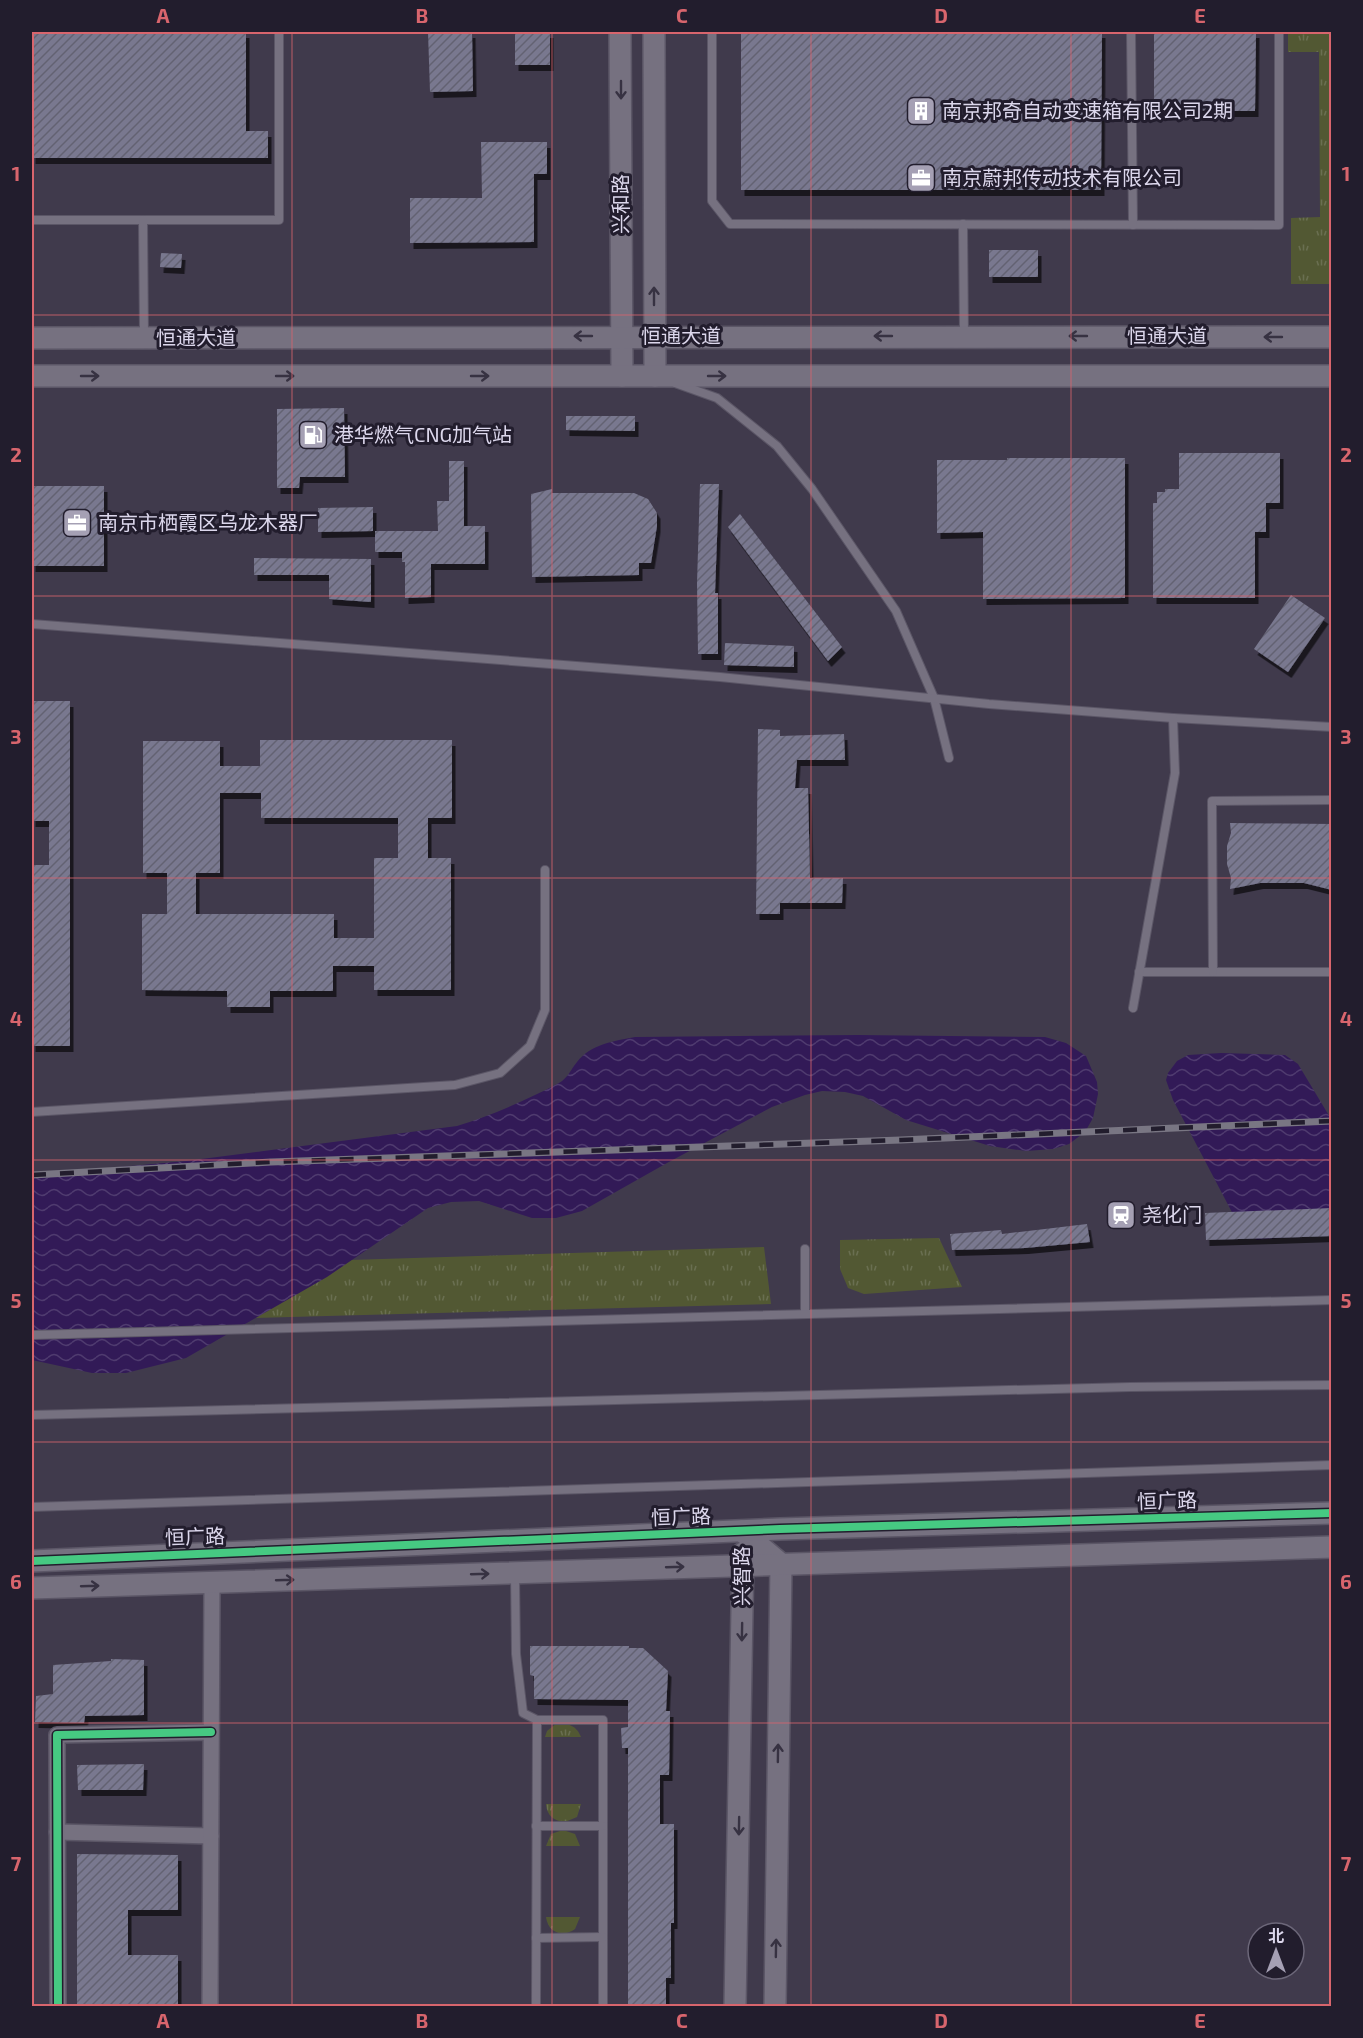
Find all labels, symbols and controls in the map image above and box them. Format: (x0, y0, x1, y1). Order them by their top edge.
text: A (156, 3, 170, 27)
text: B (416, 3, 428, 27)
text: C (676, 3, 688, 27)
text: D (934, 3, 948, 27)
text: E (1194, 3, 1206, 27)
one-way arrow (615, 79, 627, 99)
building icon: 南京邦奇自动变速箱有限公司2期 (905, 95, 937, 127)
place label: 南京邦奇自动变速箱有限公司2期 (942, 98, 1233, 122)
text: 1 (12, 161, 20, 185)
text: 1 (1342, 161, 1350, 185)
office icon: 南京蔚邦传动技术有限公司 (905, 162, 937, 194)
place label: 南京蔚邦传动技术有限公司 (942, 165, 1182, 189)
street label: 兴和路 (608, 174, 632, 234)
one-way arrow (648, 287, 660, 307)
street label: 恒通大道 (641, 323, 721, 347)
street label: 恒通大道 (1127, 323, 1207, 347)
street label: 恒通大道 (156, 325, 236, 349)
one-way arrow (574, 330, 594, 342)
one-way arrow (874, 330, 894, 342)
one-way arrow (1069, 330, 1089, 342)
one-way arrow (1264, 331, 1284, 343)
one-way arrow (79, 370, 99, 382)
one-way arrow (274, 370, 294, 382)
one-way arrow (469, 370, 489, 382)
one-way arrow (706, 370, 726, 382)
fuel station icon: 港华燃气CNG加气站 (297, 419, 329, 451)
place label: 港华燃气CNG加气站 (334, 422, 512, 446)
text: 2 (10, 442, 22, 466)
text: 2 (1340, 442, 1352, 466)
office icon: 南京市栖霞区乌龙木器厂 (61, 507, 93, 539)
place label: 南京市栖霞区乌龙木器厂 (98, 510, 318, 534)
text: 3 (10, 724, 22, 748)
text: 3 (1340, 724, 1352, 748)
text: 4 (10, 1006, 23, 1030)
text: 4 (1340, 1006, 1353, 1030)
station icon: 尧化门 (1105, 1199, 1137, 1231)
place label: 尧化门 (1142, 1202, 1202, 1226)
text: 5 (10, 1288, 22, 1312)
text: 5 (1340, 1288, 1352, 1312)
street label: 恒广路 (1137, 1487, 1197, 1513)
street label: 恒广路 (651, 1503, 711, 1529)
street label: 恒广路 (165, 1523, 225, 1549)
street label: 兴智路 (729, 1546, 753, 1606)
one-way arrow (664, 1562, 684, 1573)
text: 6 (10, 1569, 22, 1593)
one-way arrow (469, 1569, 489, 1580)
text: 6 (1340, 1569, 1352, 1593)
one-way arrow (274, 1574, 294, 1586)
one-way arrow (79, 1581, 99, 1592)
one-way arrow (736, 1621, 748, 1641)
one-way arrow (772, 1744, 784, 1764)
one-way arrow (733, 1816, 744, 1836)
text: 7 (11, 1851, 22, 1875)
text: 7 (1341, 1851, 1352, 1875)
north arrow (1246, 1921, 1306, 1981)
text: 北 (1268, 1926, 1284, 1945)
one-way arrow (770, 1939, 782, 1959)
text: A (156, 2008, 170, 2032)
text: B (416, 2008, 428, 2032)
text: C (676, 2008, 688, 2032)
text: D (934, 2008, 948, 2032)
text: E (1194, 2008, 1206, 2032)

